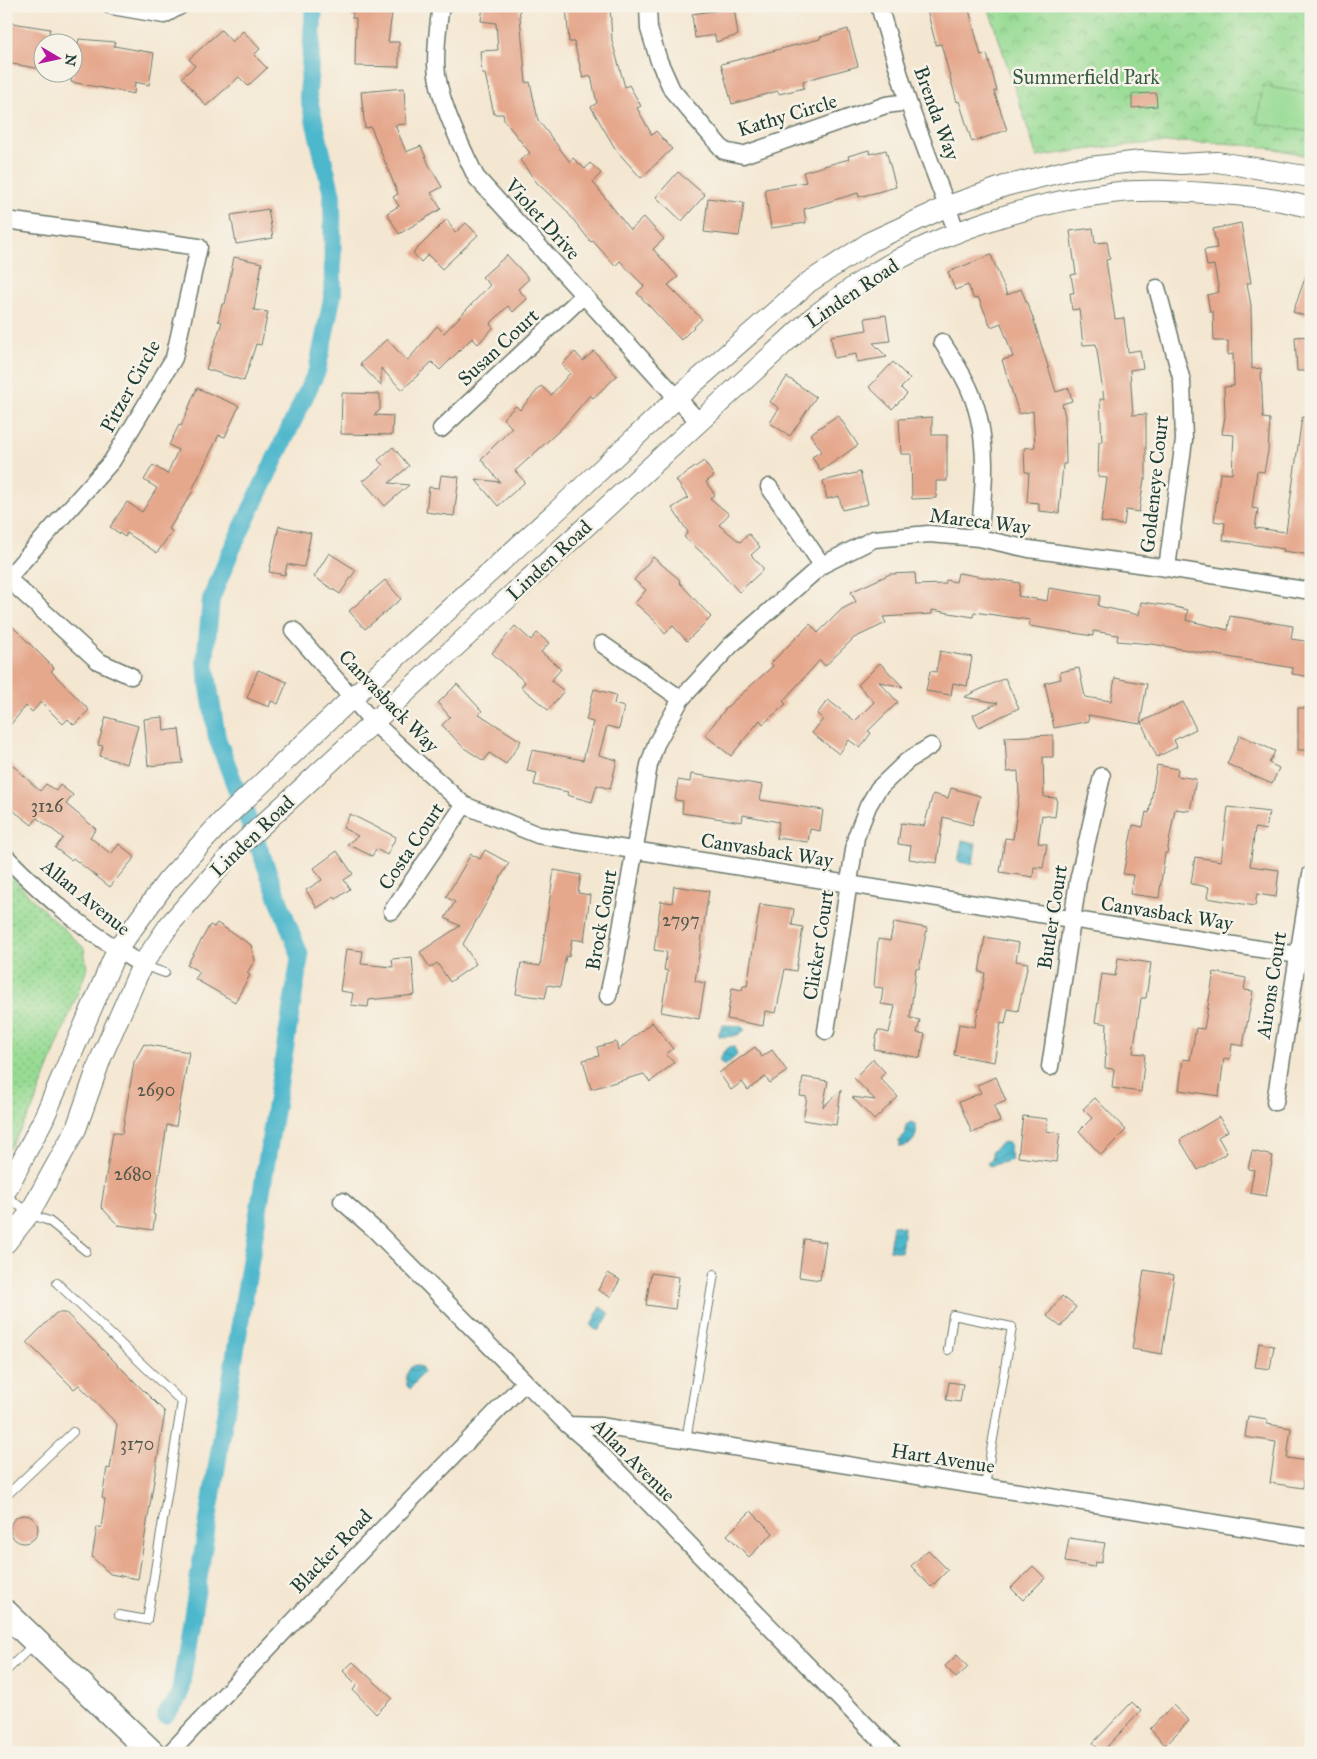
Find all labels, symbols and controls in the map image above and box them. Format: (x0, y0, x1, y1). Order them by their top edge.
north arrow (32, 32, 82, 82)
text: N (61, 53, 80, 67)
street label: Brenda Way (909, 63, 965, 164)
park label: Summerfield Park (1012, 65, 1160, 89)
street label: Kathy Circle (734, 88, 840, 142)
street label: Violet Drive (500, 173, 586, 264)
street label: Linden Road (801, 253, 903, 333)
street label: Susan Court (452, 303, 544, 391)
street label: Pitzer Circle (95, 336, 165, 436)
street label: Goldeneye Court (1135, 414, 1173, 554)
street label: Mareca Way (928, 503, 1032, 539)
street label: Linden Road (502, 515, 596, 605)
street label: Canvasback Way (334, 645, 444, 758)
street label: Linden Road (205, 790, 299, 882)
house number: 3126 (31, 795, 64, 817)
street label: Costa Court (373, 798, 449, 894)
street label: Canvasback Way (699, 828, 836, 872)
street label: Allan Avenue (36, 853, 135, 940)
street label: Butler Court (1032, 863, 1072, 971)
street label: Brock Court (580, 868, 622, 972)
street label: Clicker Court (797, 888, 839, 1002)
street label: Canvasback Way (1099, 891, 1236, 935)
house number: 2797 (662, 909, 700, 931)
street label: Airons Court (1251, 930, 1291, 1041)
house number: 2690 (137, 1079, 175, 1101)
house number: 2680 (114, 1163, 152, 1185)
street label: Allan Avenue (587, 1413, 681, 1507)
house number: 3170 (120, 1433, 154, 1455)
street label: Hart Avenue (889, 1438, 997, 1478)
street label: Blacker Road (285, 1504, 377, 1598)

